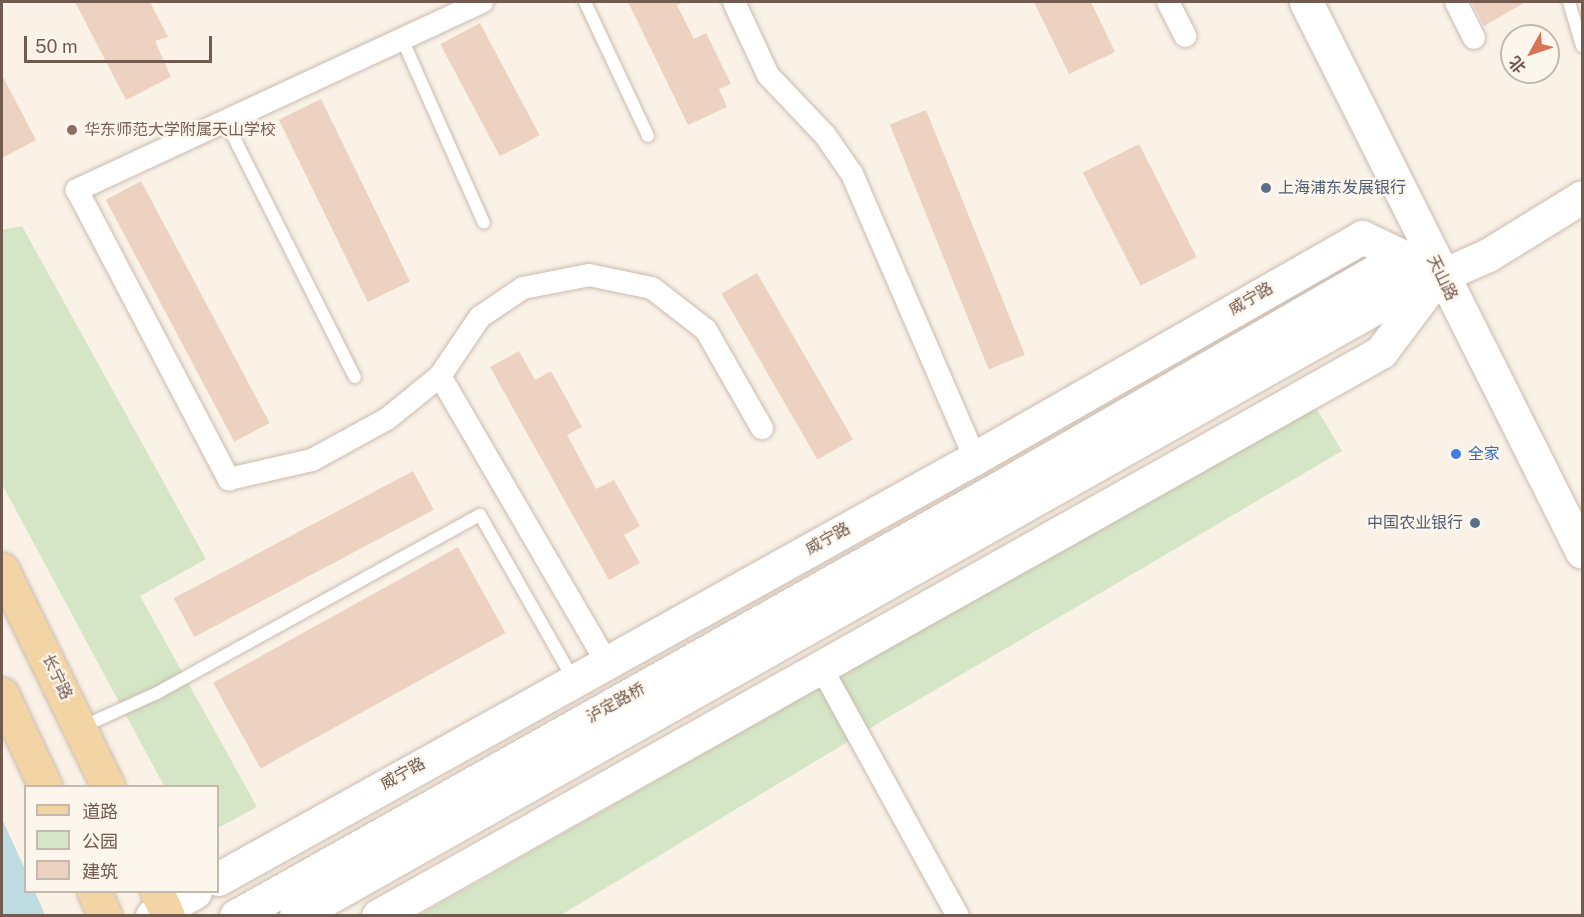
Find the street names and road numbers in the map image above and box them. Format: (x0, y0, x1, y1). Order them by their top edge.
street label: 天山路 (1423, 252, 1461, 304)
street label: 威宁路 (1225, 279, 1277, 319)
street label: 威宁路 (802, 519, 854, 559)
street label: 长宁路 (38, 651, 76, 703)
street label: 泸定路桥 (583, 679, 649, 727)
street label: 威宁路 (377, 754, 429, 794)

